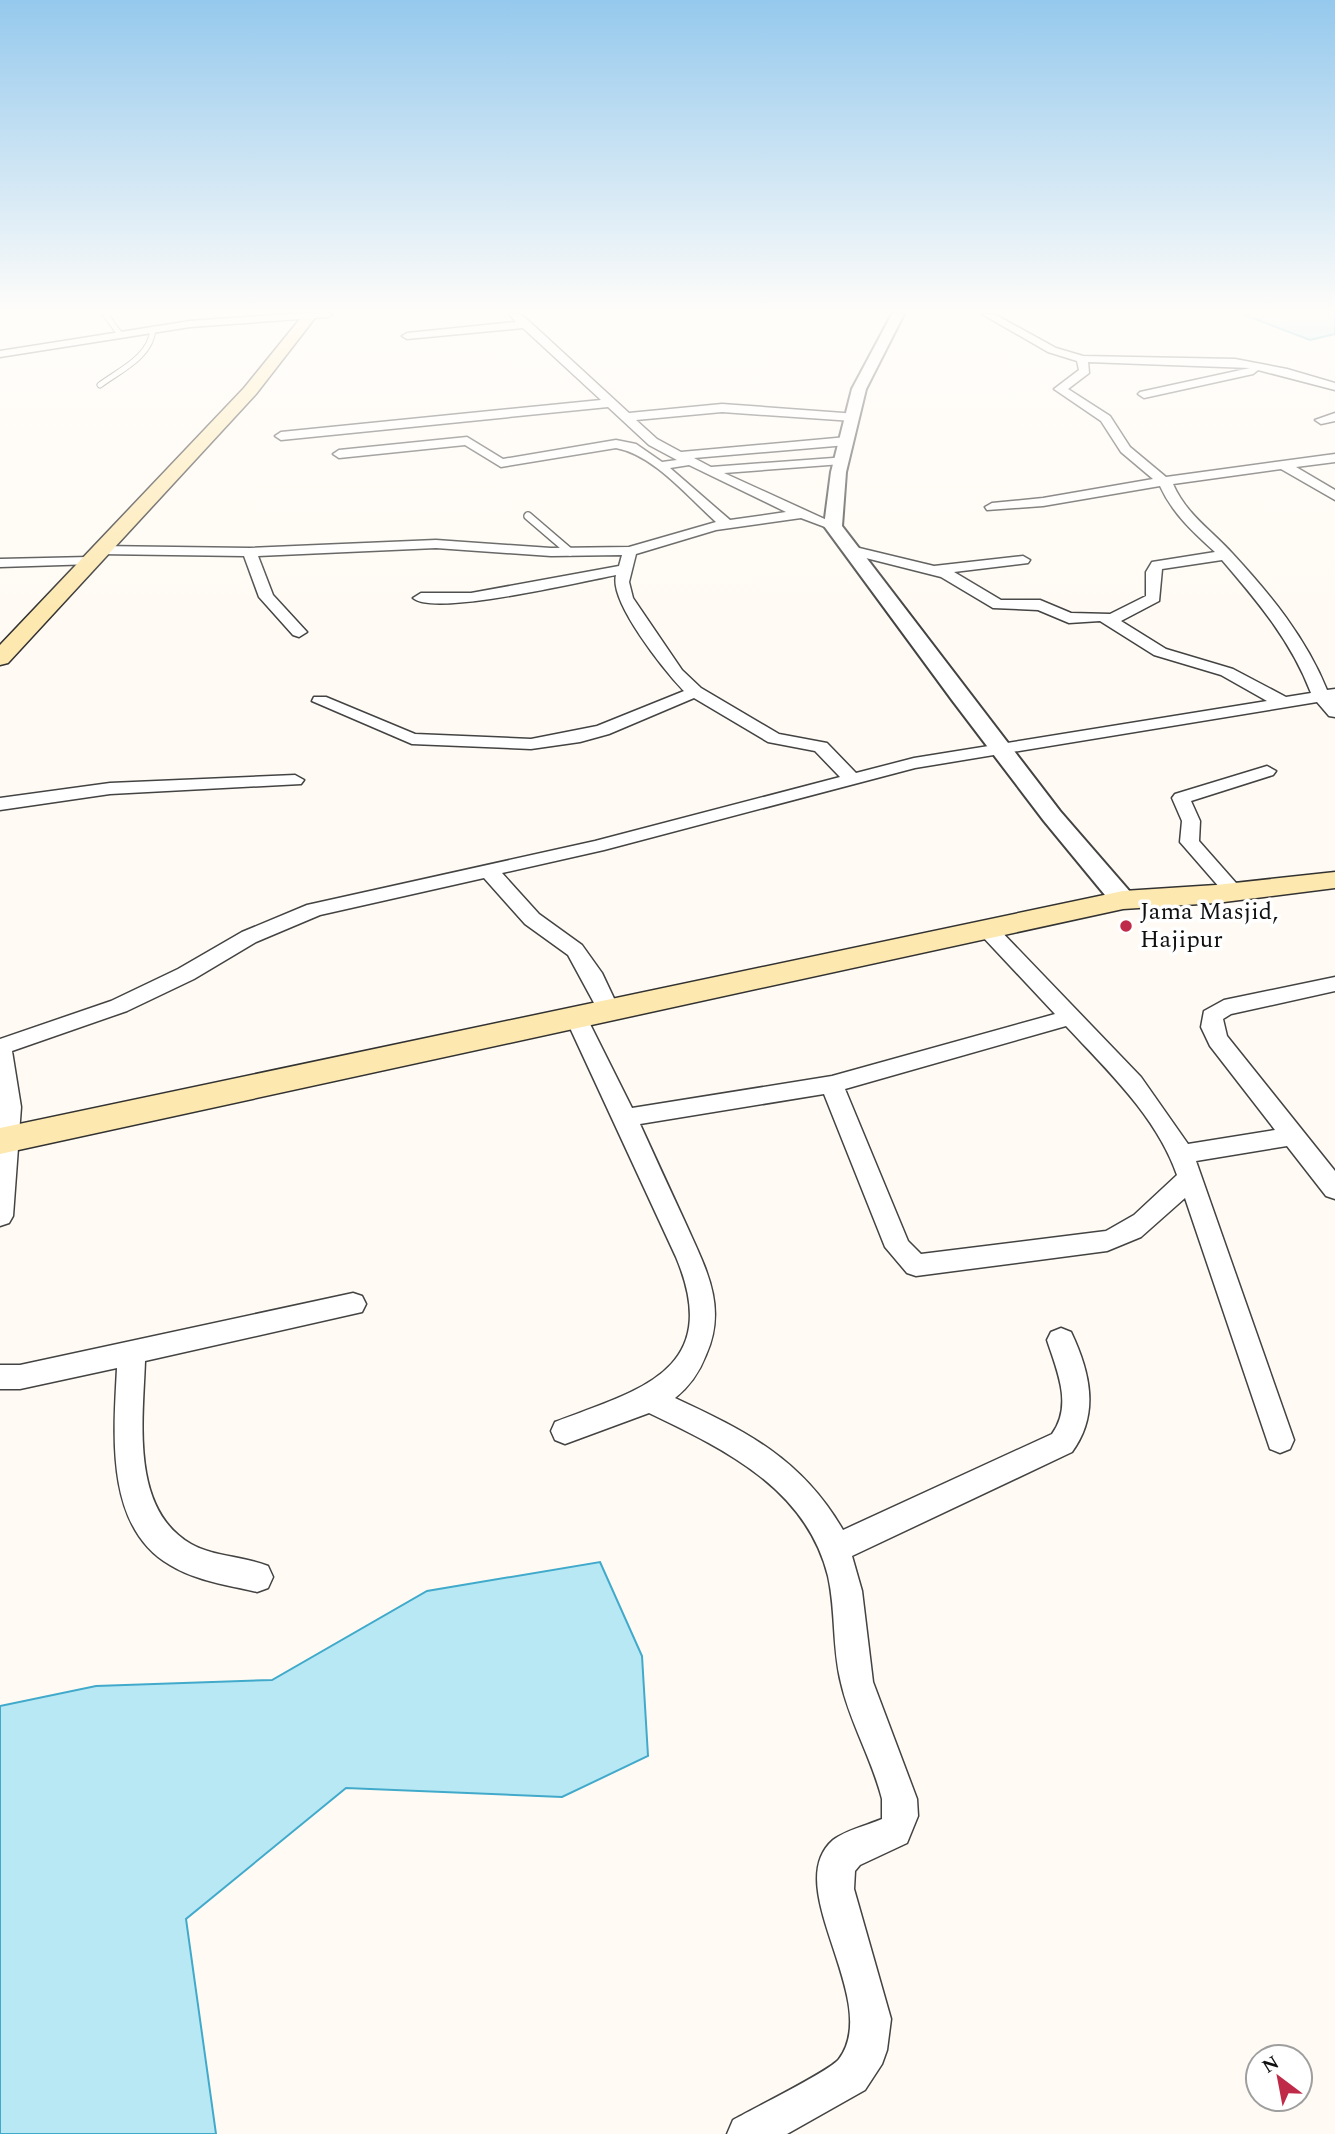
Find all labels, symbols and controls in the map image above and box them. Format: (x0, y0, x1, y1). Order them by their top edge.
place label: Jama Masjid, Hajipur (1140, 894, 1278, 958)
marker: Jama Masjid, Hajipur (1118, 918, 1134, 934)
north arrow (1244, 2043, 1314, 2113)
text: N (1257, 2048, 1285, 2081)

